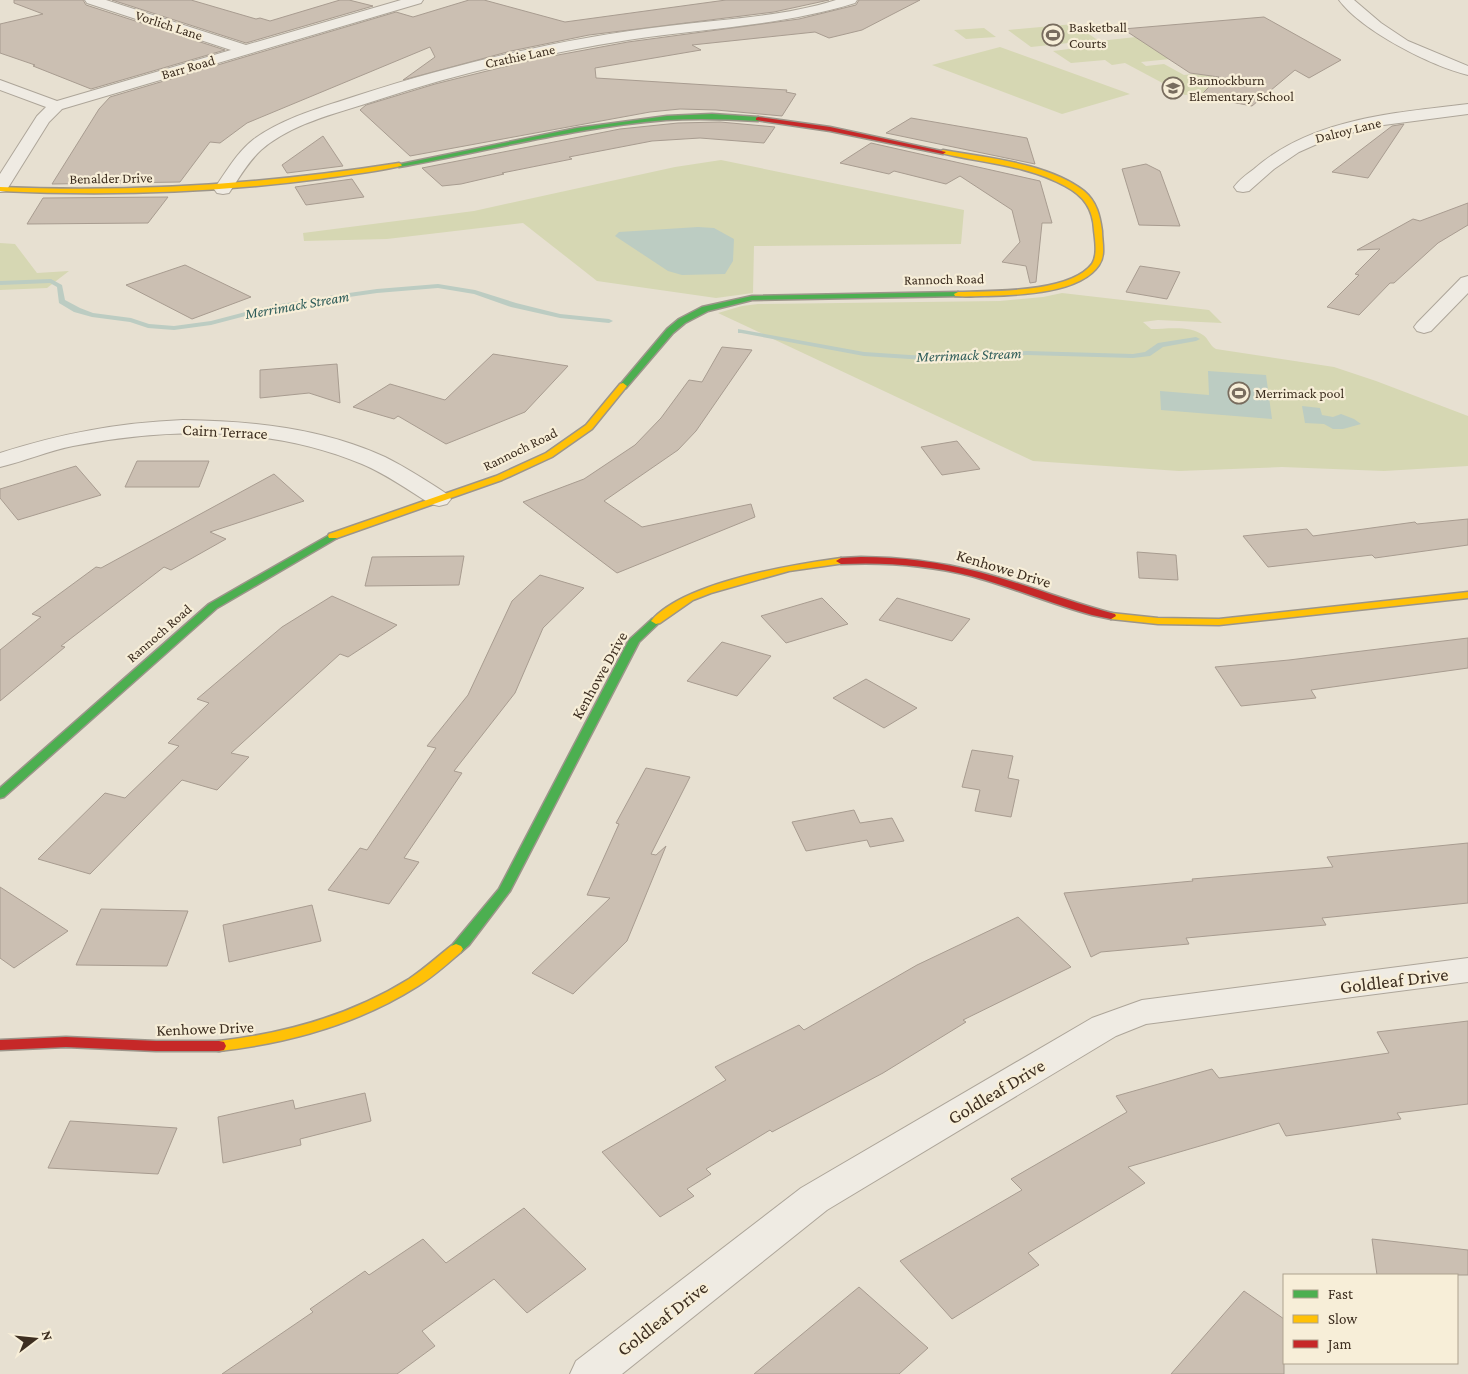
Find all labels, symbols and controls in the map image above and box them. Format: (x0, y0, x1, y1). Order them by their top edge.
street label: Vorlich Lane (133, 7, 205, 43)
place label: Basketball Courts (1069, 19, 1127, 51)
sports icon: Basketball Courts (1041, 23, 1065, 47)
street label: Crathie Lane (484, 41, 556, 71)
street label: Barr Road (159, 52, 217, 82)
place label: Bannockburn Elementary School (1189, 72, 1294, 104)
school or university icon: Bannockburn Elementary School (1161, 76, 1185, 100)
street label: Dalroy Lane (1313, 114, 1383, 146)
street label: Benalder Drive (69, 169, 153, 187)
street label: Rannoch Road (904, 270, 985, 288)
water label: Merrimack Stream (243, 288, 350, 322)
water label: Merrimack Stream (915, 345, 1022, 365)
sports icon: Merrimack pool (1227, 381, 1251, 405)
place label: Merrimack pool (1255, 385, 1344, 401)
street label: Cairn Terrace (182, 421, 268, 442)
street label: Rannoch Road (480, 424, 560, 474)
street label: Kenhowe Drive (955, 546, 1053, 591)
street label: Rannoch Road (123, 600, 195, 665)
street label: Kenhowe Drive (568, 628, 631, 722)
street label: Goldleaf Drive (1339, 963, 1449, 998)
street label: Kenhowe Drive (156, 1018, 254, 1039)
street label: Goldleaf Drive (944, 1054, 1048, 1129)
legend (1283, 1274, 1458, 1364)
street label: Goldleaf Drive (613, 1277, 712, 1360)
text: Fast (1328, 1286, 1354, 1302)
text: Slow (1328, 1311, 1358, 1327)
north arrow (10, 1314, 60, 1364)
text: N (38, 1329, 57, 1343)
text: Jam (1326, 1336, 1351, 1353)

